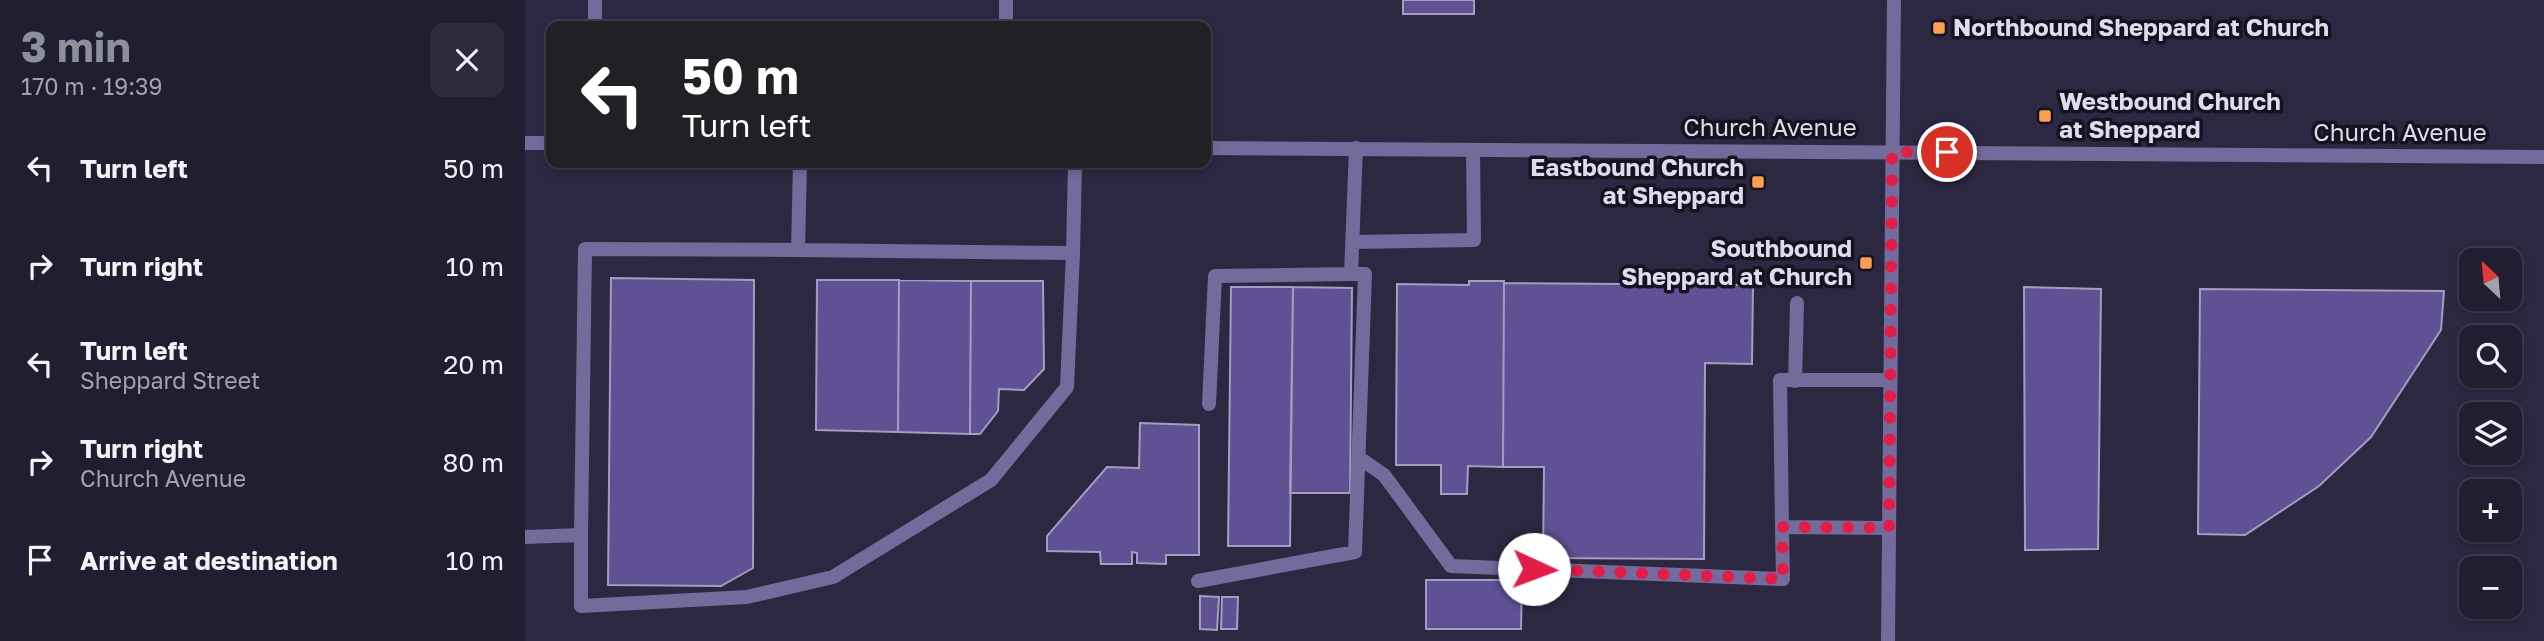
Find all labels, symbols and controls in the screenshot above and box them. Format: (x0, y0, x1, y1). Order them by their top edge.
place label: Northbound Sheppard at Church (1953, 12, 2329, 41)
marker: Northbound Sheppard at Church (1931, 20, 1947, 36)
text: 3 min (21, 21, 131, 71)
button: close (430, 23, 504, 97)
text: 50 m (682, 46, 799, 105)
icon: left (567, 49, 658, 140)
text: 170 m · 19:39 (21, 72, 162, 100)
place label: Westbound Church at Sheppard (2059, 86, 2281, 143)
text: Turn left (682, 106, 811, 144)
marker: Westbound Church at Sheppard (2037, 108, 2053, 124)
street label: Church Avenue (1683, 112, 1857, 141)
street label: Church Avenue (2313, 117, 2487, 146)
pin (1917, 122, 1977, 182)
icon: arrive (1928, 133, 1966, 171)
icon: left (21, 149, 59, 187)
place label: Eastbound Church at Sheppard (1530, 152, 1744, 209)
text: Turn left (80, 153, 188, 184)
text: 50 m (443, 153, 504, 184)
marker: Eastbound Church at Sheppard (1750, 174, 1766, 190)
place label: Southbound Sheppard at Church (1621, 233, 1852, 290)
icon: right (21, 247, 59, 285)
north arrow (2459, 248, 2522, 312)
map controls (2459, 248, 2522, 619)
text: Turn right (80, 251, 203, 282)
text: 10 m (446, 251, 504, 282)
marker: Southbound Sheppard at Church (1858, 255, 1874, 271)
button: search (2459, 325, 2522, 388)
text: Turn left (80, 335, 188, 366)
icon: left (21, 345, 59, 383)
text: 20 m (443, 349, 504, 380)
text: Sheppard Street (80, 366, 260, 394)
button: layers (2459, 402, 2522, 465)
text: Turn right (80, 433, 203, 464)
icon: right (21, 443, 59, 481)
text: 80 m (443, 447, 504, 478)
text: Church Avenue (80, 464, 246, 492)
button: + (2459, 479, 2522, 542)
position arrow (1497, 532, 1571, 606)
icon: arrive (21, 541, 59, 579)
text: Arrive at destination (80, 545, 338, 576)
text: 10 m (446, 545, 504, 576)
button: − (2459, 556, 2522, 619)

